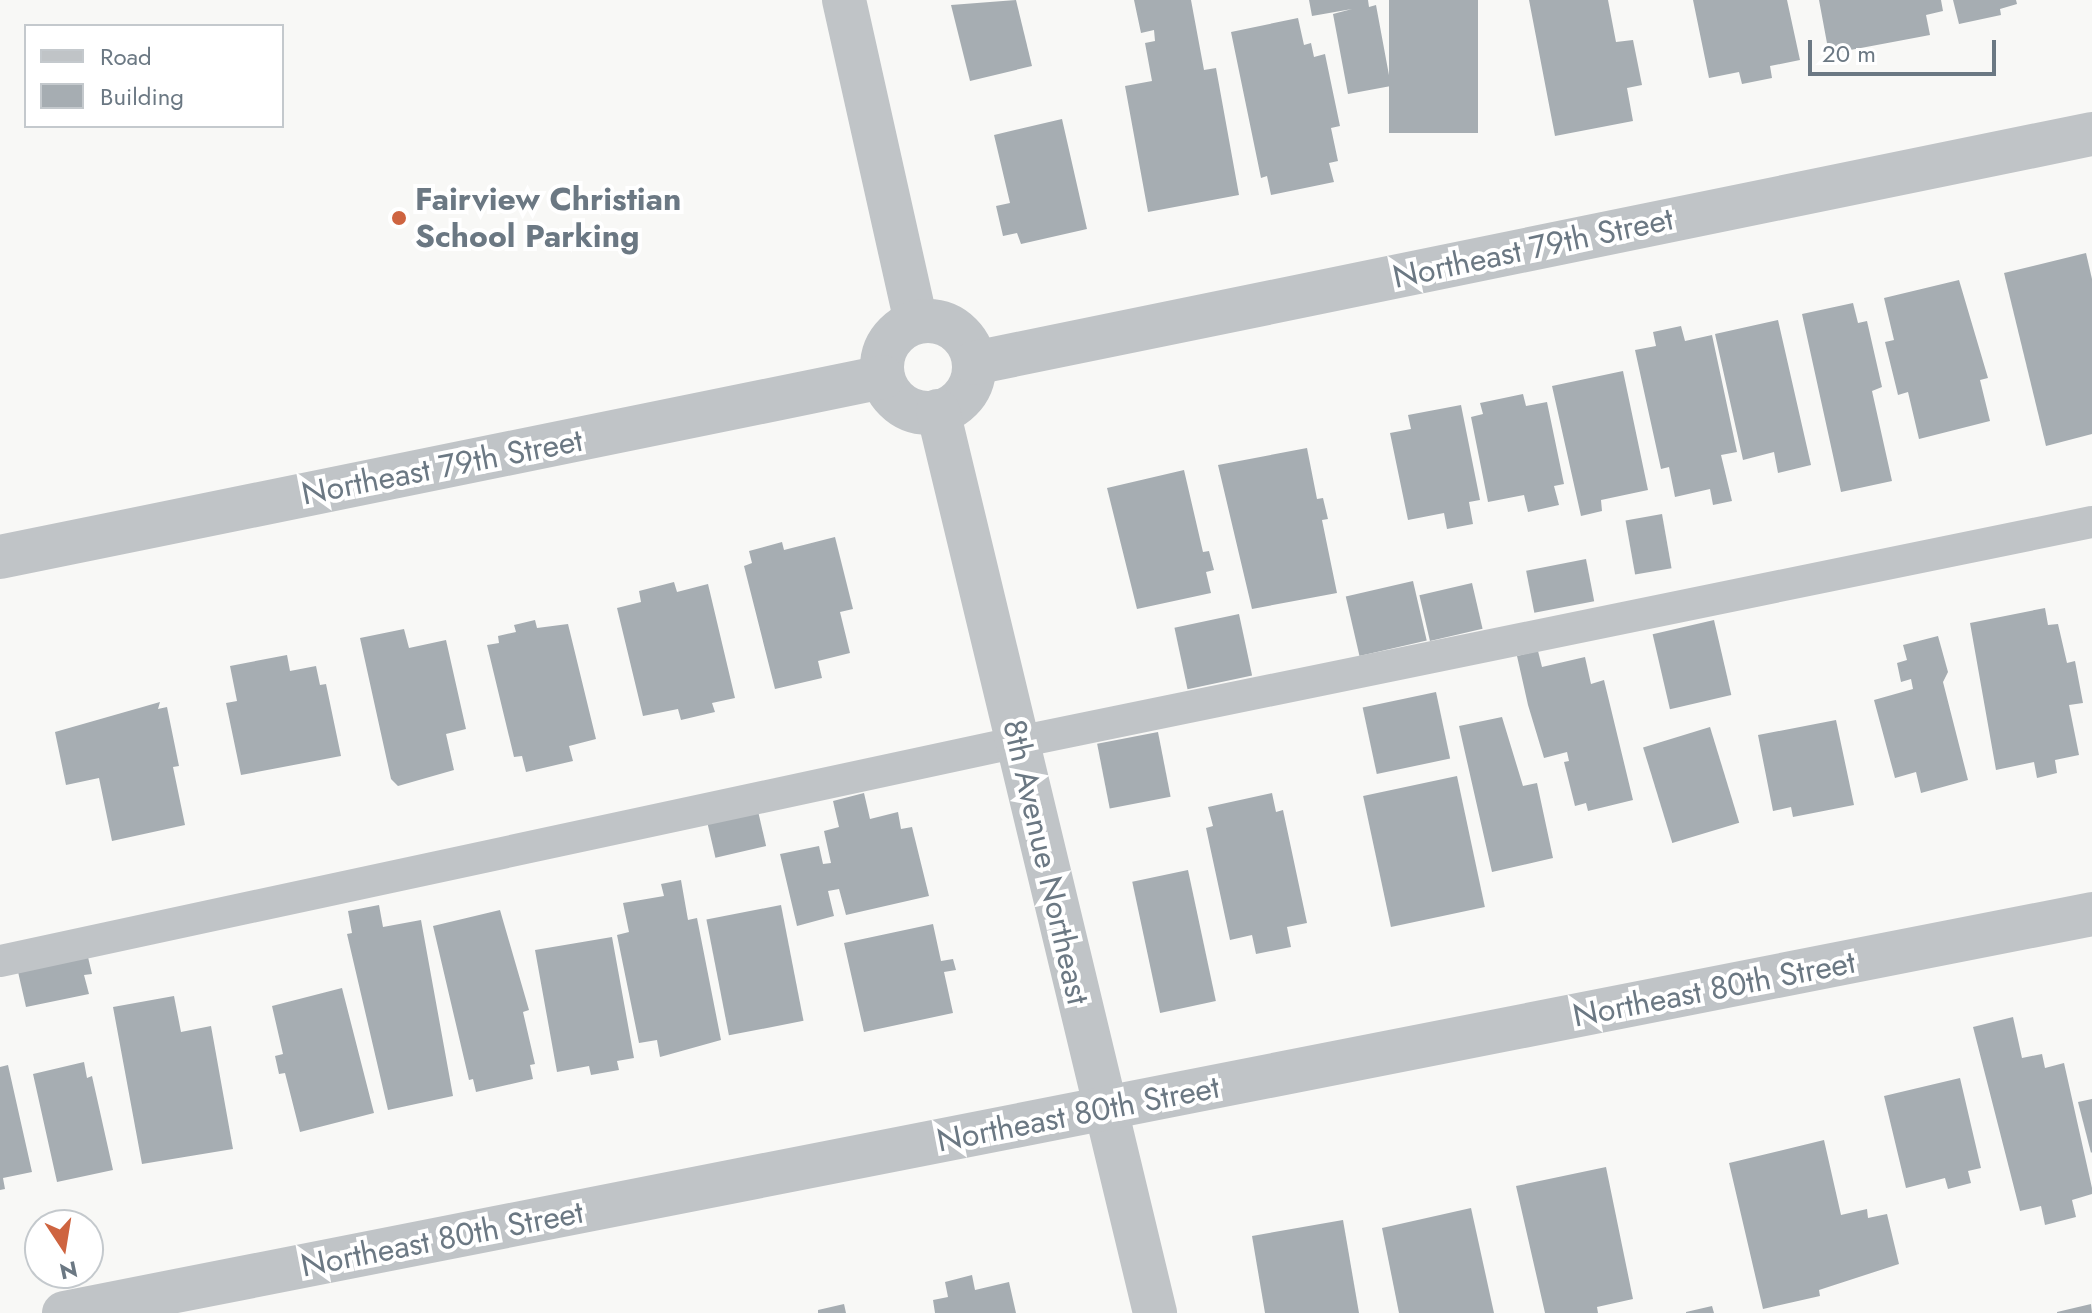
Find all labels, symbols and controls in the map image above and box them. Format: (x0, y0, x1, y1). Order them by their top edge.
legend (24, 24, 284, 128)
scale bar (1812, 24, 2000, 74)
text: 20 m (1822, 36, 1876, 71)
text: Road (100, 39, 152, 74)
text: Building (100, 79, 184, 114)
place label: Fairview Christian School Parking (415, 181, 681, 256)
street label: Northeast 79th Street (1389, 200, 1677, 296)
marker: Fairview Christian School Parking (390, 209, 408, 227)
street label: Northeast 79th Street (298, 421, 586, 513)
street label: 8th Avenue Northeast (995, 716, 1097, 1008)
street label: Northeast 80th Street (1570, 943, 1858, 1035)
street label: Northeast 80th Street (934, 1068, 1222, 1160)
street label: Northeast 80th Street (298, 1193, 586, 1285)
north arrow (24, 1209, 104, 1289)
text: N (57, 1253, 80, 1288)

